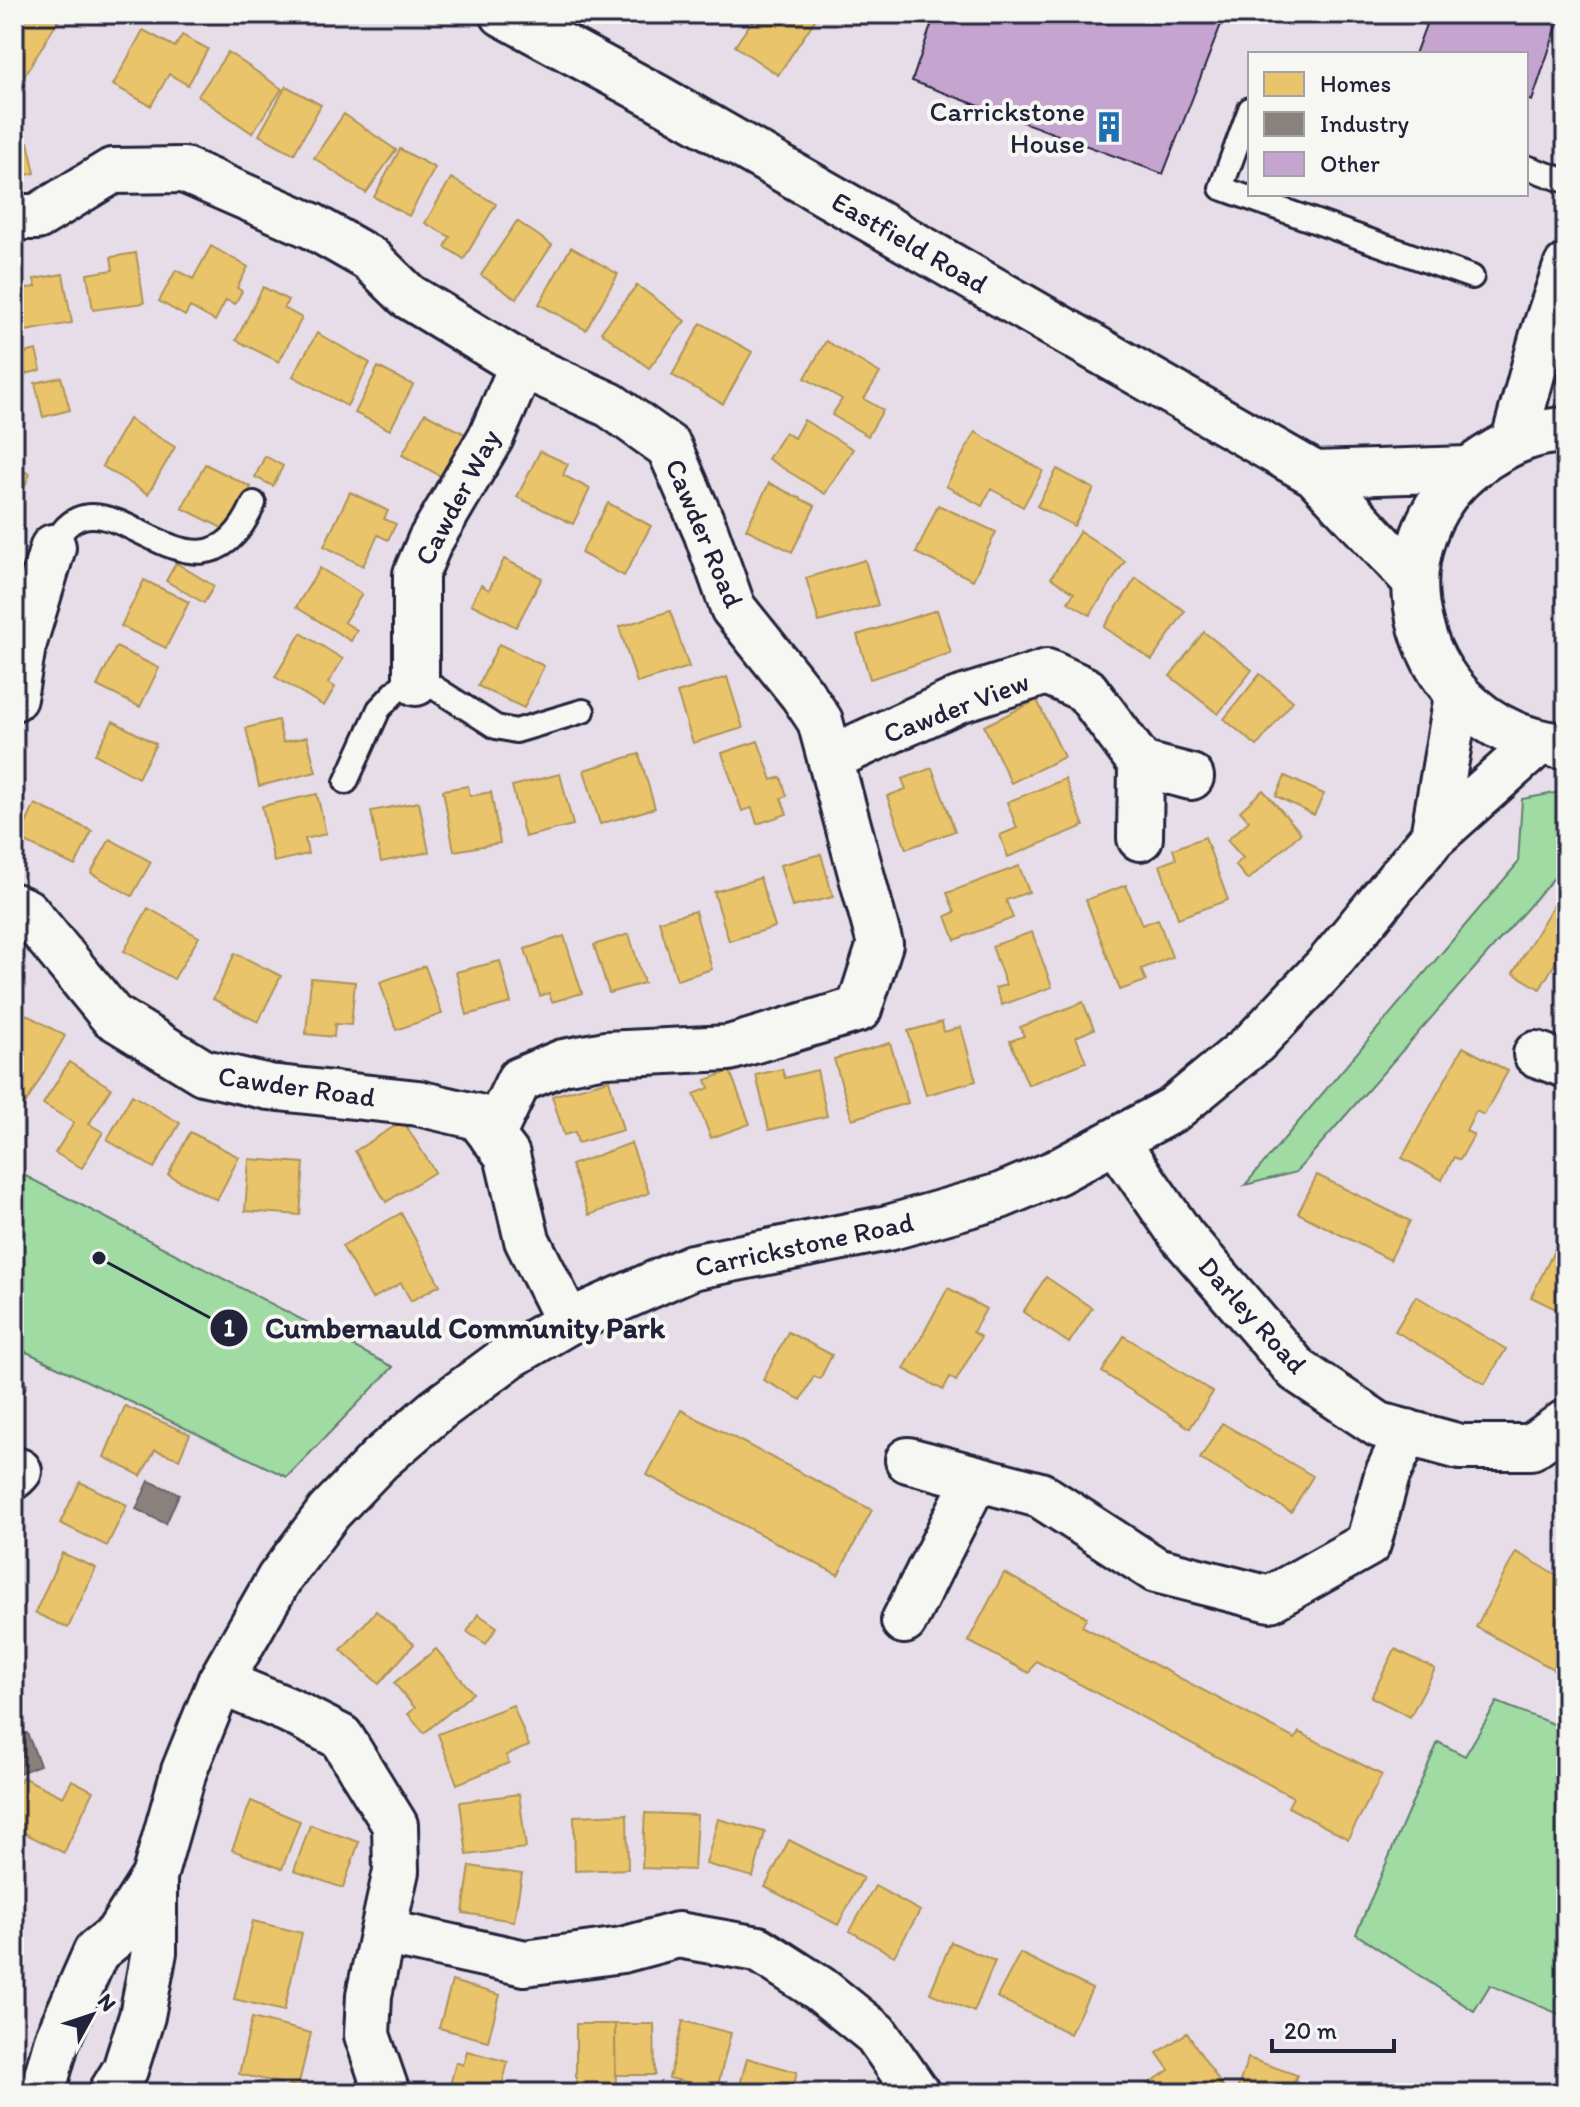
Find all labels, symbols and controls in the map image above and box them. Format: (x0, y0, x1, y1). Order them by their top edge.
legend (1248, 52, 1528, 196)
text: Homes (1320, 69, 1391, 98)
place label: Carrickstone House (930, 94, 1085, 160)
text: Industry (1320, 109, 1409, 138)
building icon: Carrickstone House (1092, 110, 1126, 144)
text: Other (1320, 149, 1380, 178)
street label: Eastfield Road (826, 184, 994, 300)
street label: Cawder Way (407, 423, 507, 571)
street label: Cawder Road (658, 453, 752, 613)
street label: Cawder View (878, 664, 1034, 750)
street label: Cawder Road (216, 1058, 378, 1114)
street label: Carrickstone Road (692, 1204, 916, 1284)
street label: Darley Road (1191, 1249, 1315, 1381)
callout: Cumbernauld Community Park (209, 1301, 680, 1355)
text: Cumbernauld Community Park (265, 1309, 665, 1346)
text: 1 (223, 1313, 235, 1342)
north arrow (52, 1975, 132, 2055)
text: N (92, 1988, 122, 2017)
scale bar (1272, 2003, 1394, 2053)
text: 20 m (1284, 2016, 1337, 2045)

